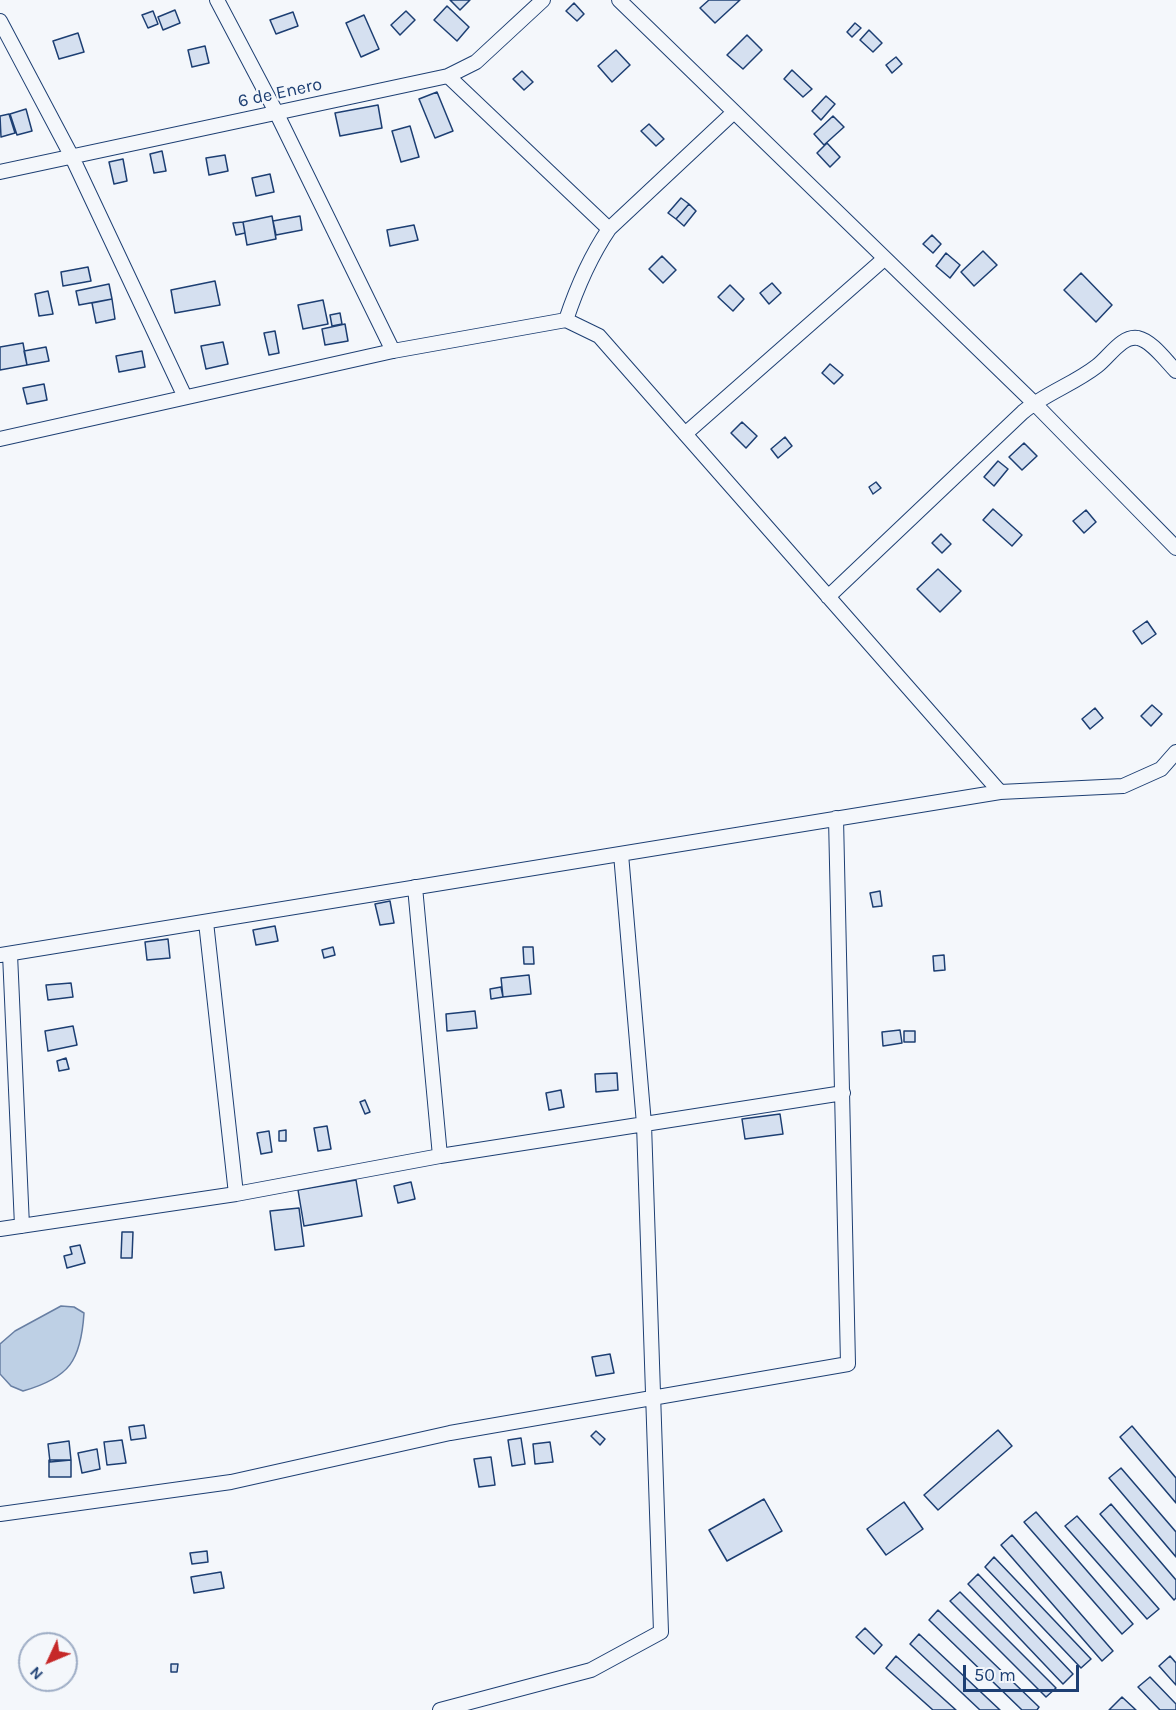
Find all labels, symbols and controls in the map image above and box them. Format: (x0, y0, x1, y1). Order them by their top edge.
street label: 6 de Enero (236, 74, 324, 112)
north arrow (18, 1632, 78, 1692)
scale bar (966, 1653, 1082, 1691)
text: N (25, 1663, 47, 1684)
text: 50 m (974, 1664, 1016, 1686)

